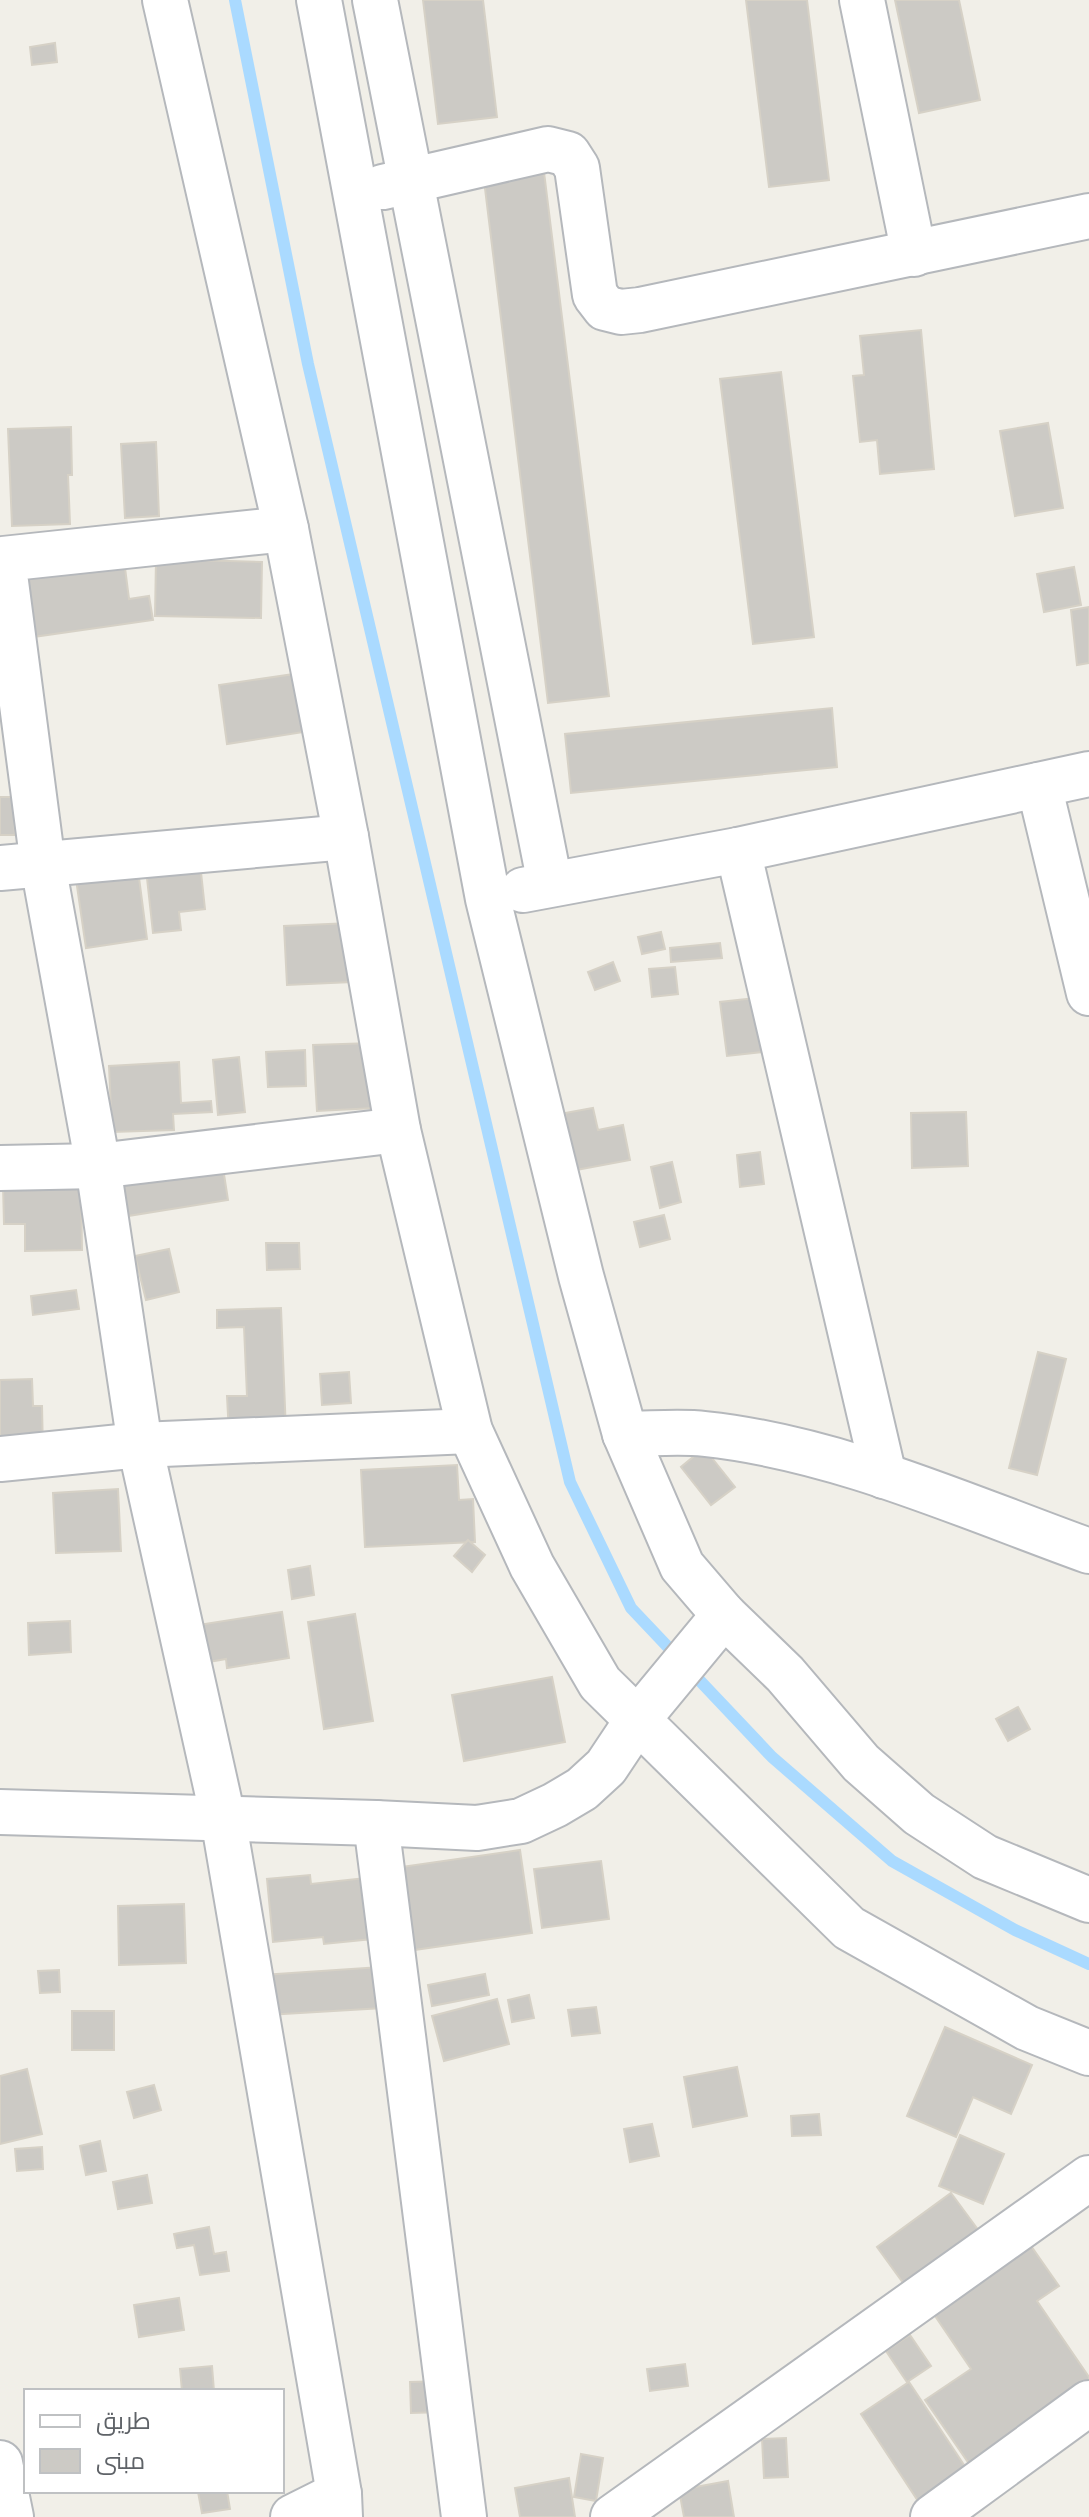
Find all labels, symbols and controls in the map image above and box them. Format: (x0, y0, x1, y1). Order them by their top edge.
legend (24, 2389, 284, 2493)
text: طريق (96, 2406, 151, 2436)
text: مبنى (96, 2446, 145, 2475)

